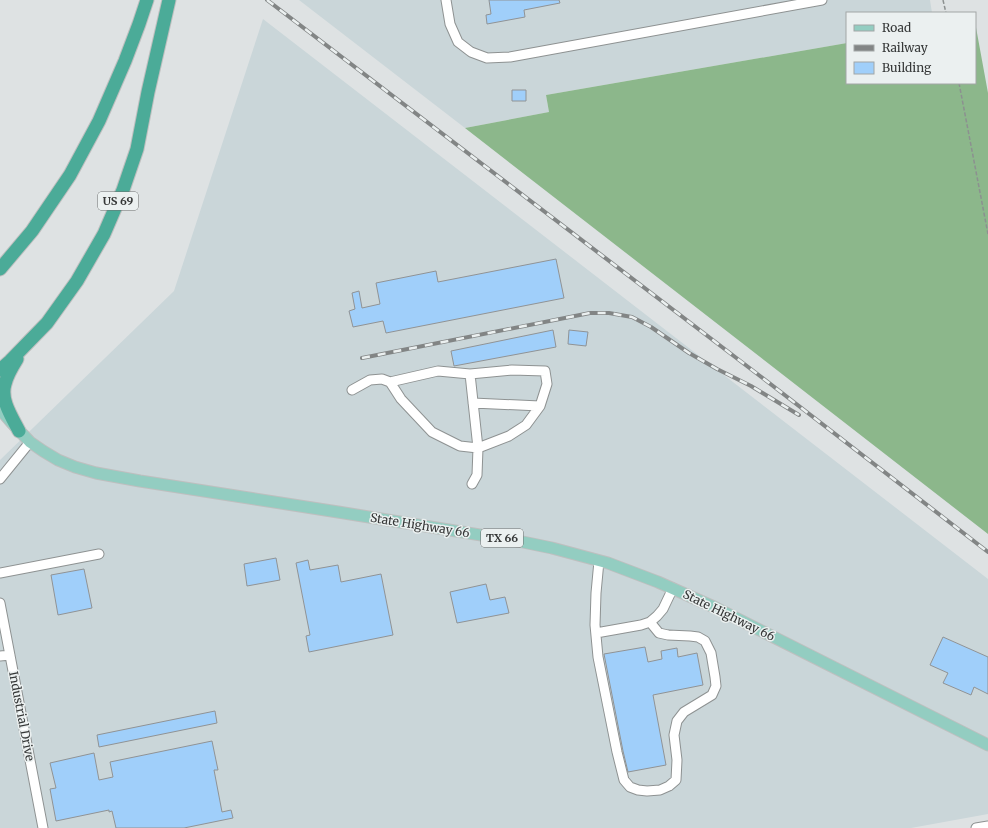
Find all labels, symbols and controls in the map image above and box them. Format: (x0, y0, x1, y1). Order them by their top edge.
legend (846, 12, 976, 84)
text: Road (882, 20, 911, 35)
text: Railway (882, 40, 928, 55)
text: Building (882, 60, 932, 75)
road number: US 69 (98, 192, 138, 210)
street label: State Highway 66 (369, 510, 471, 540)
road number: TX 66 (481, 529, 523, 547)
street label: State Highway 66 (681, 586, 777, 644)
street label: Industrial Drive (6, 670, 38, 762)

